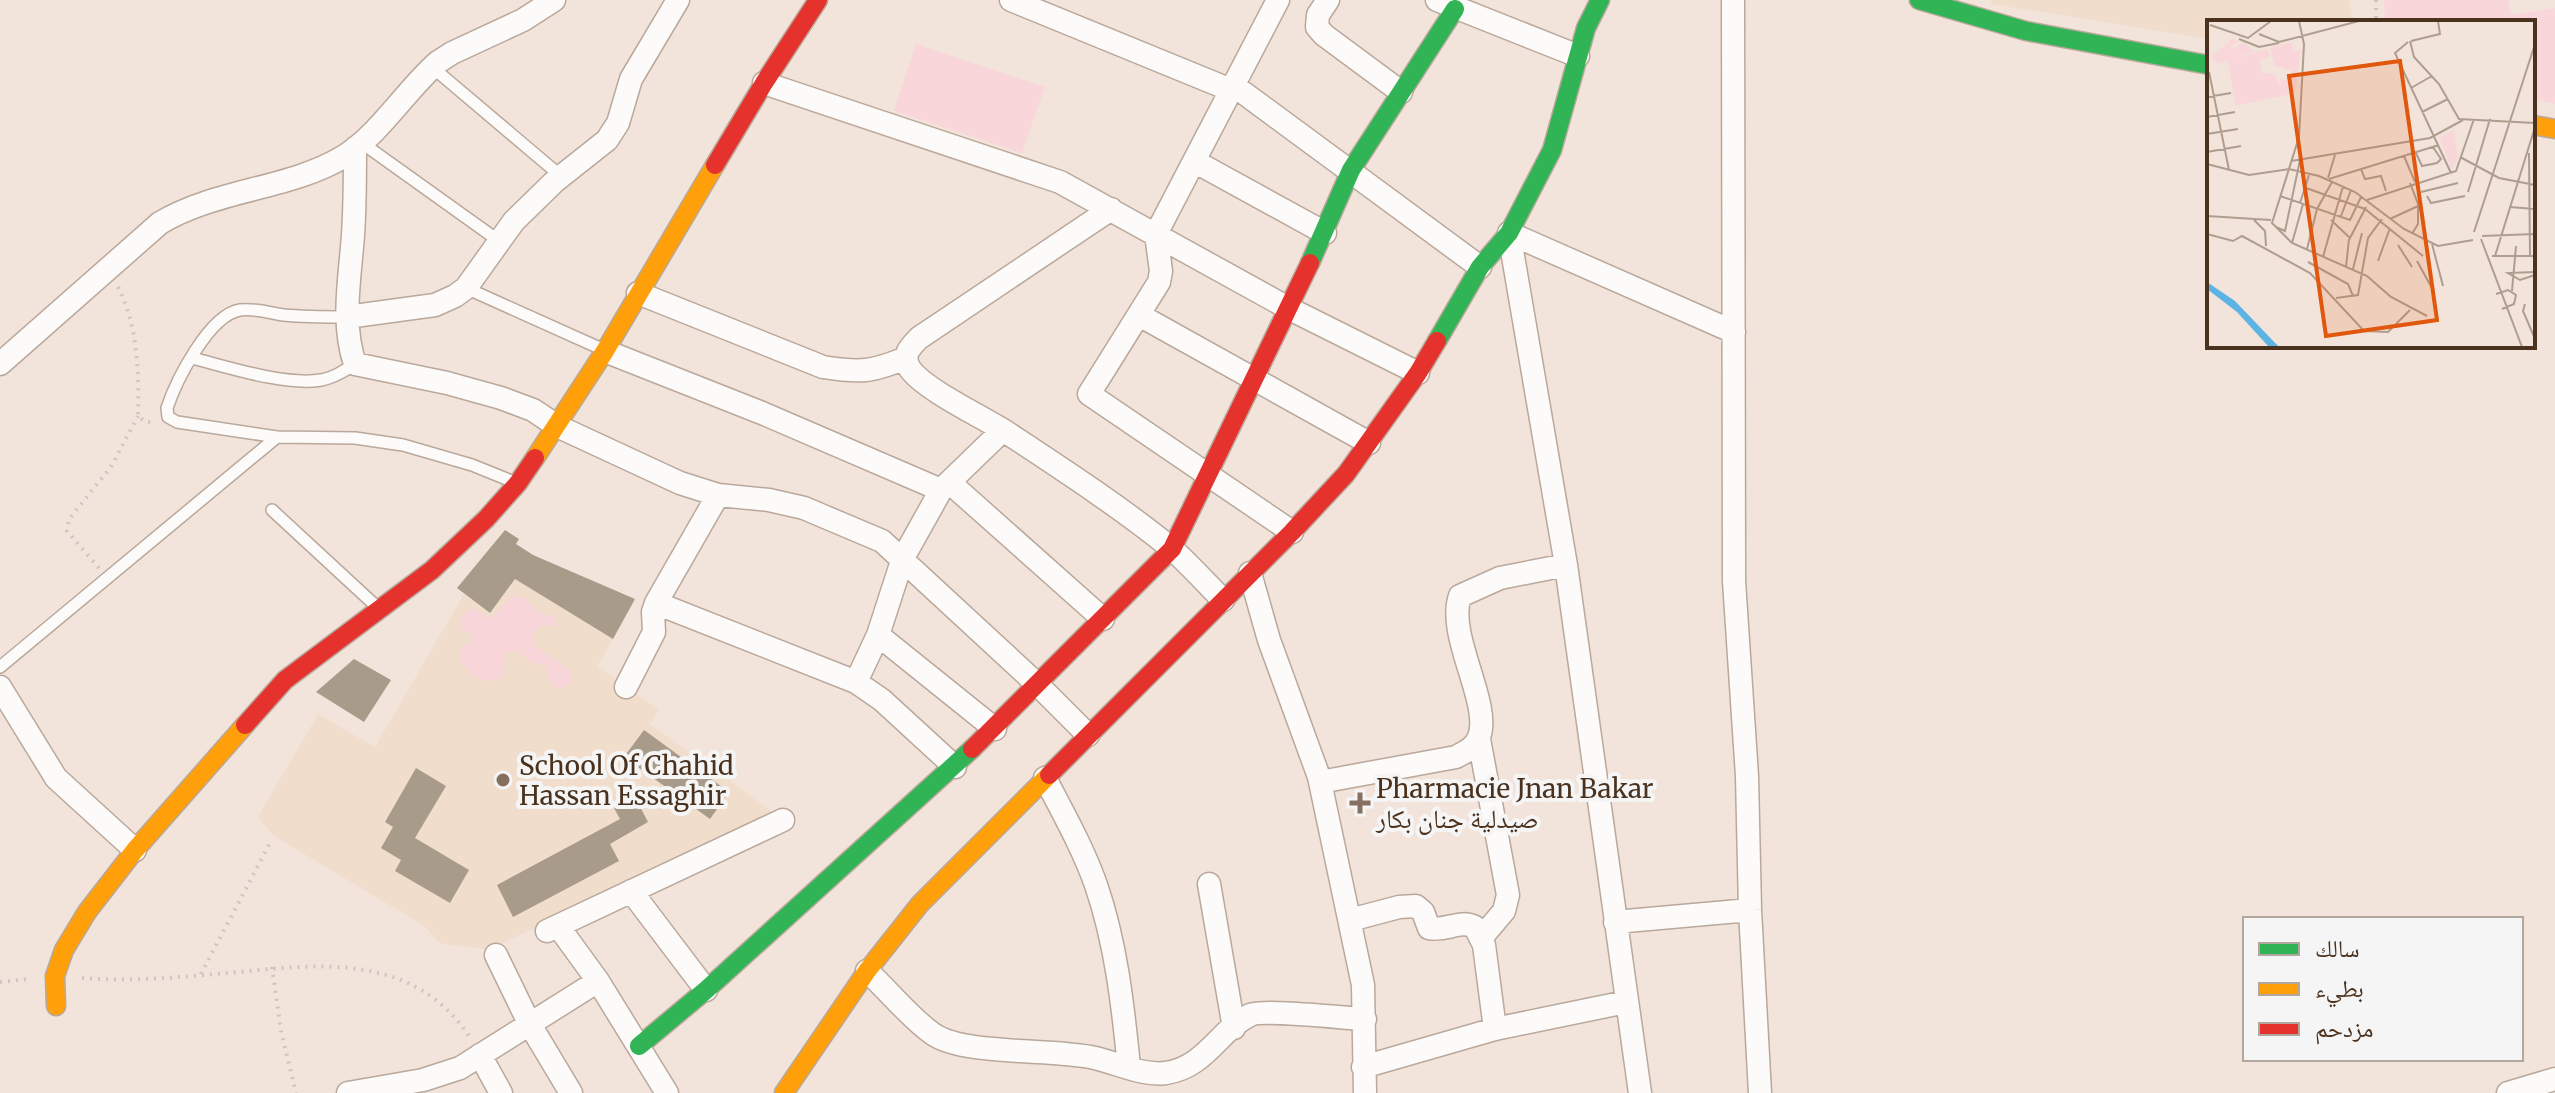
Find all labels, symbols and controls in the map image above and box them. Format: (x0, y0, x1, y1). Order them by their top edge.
inset map (2207, 20, 2535, 348)
place label: School Of Chahid Hassan Essaghir (519, 749, 734, 812)
marker: School Of Chahid Hassan Essaghir (494, 771, 512, 789)
place label: Pharmacie Jnan Bakar صيدلية جنان بكار (1375, 772, 1654, 835)
marker: Pharmacie Jnan Bakar صيدلية جنان بكار (1351, 794, 1369, 812)
legend (2243, 917, 2523, 1061)
text: سالك (2315, 933, 2360, 964)
text: بطيء (2315, 973, 2364, 1008)
text: مزدحم (2315, 1013, 2374, 1045)

